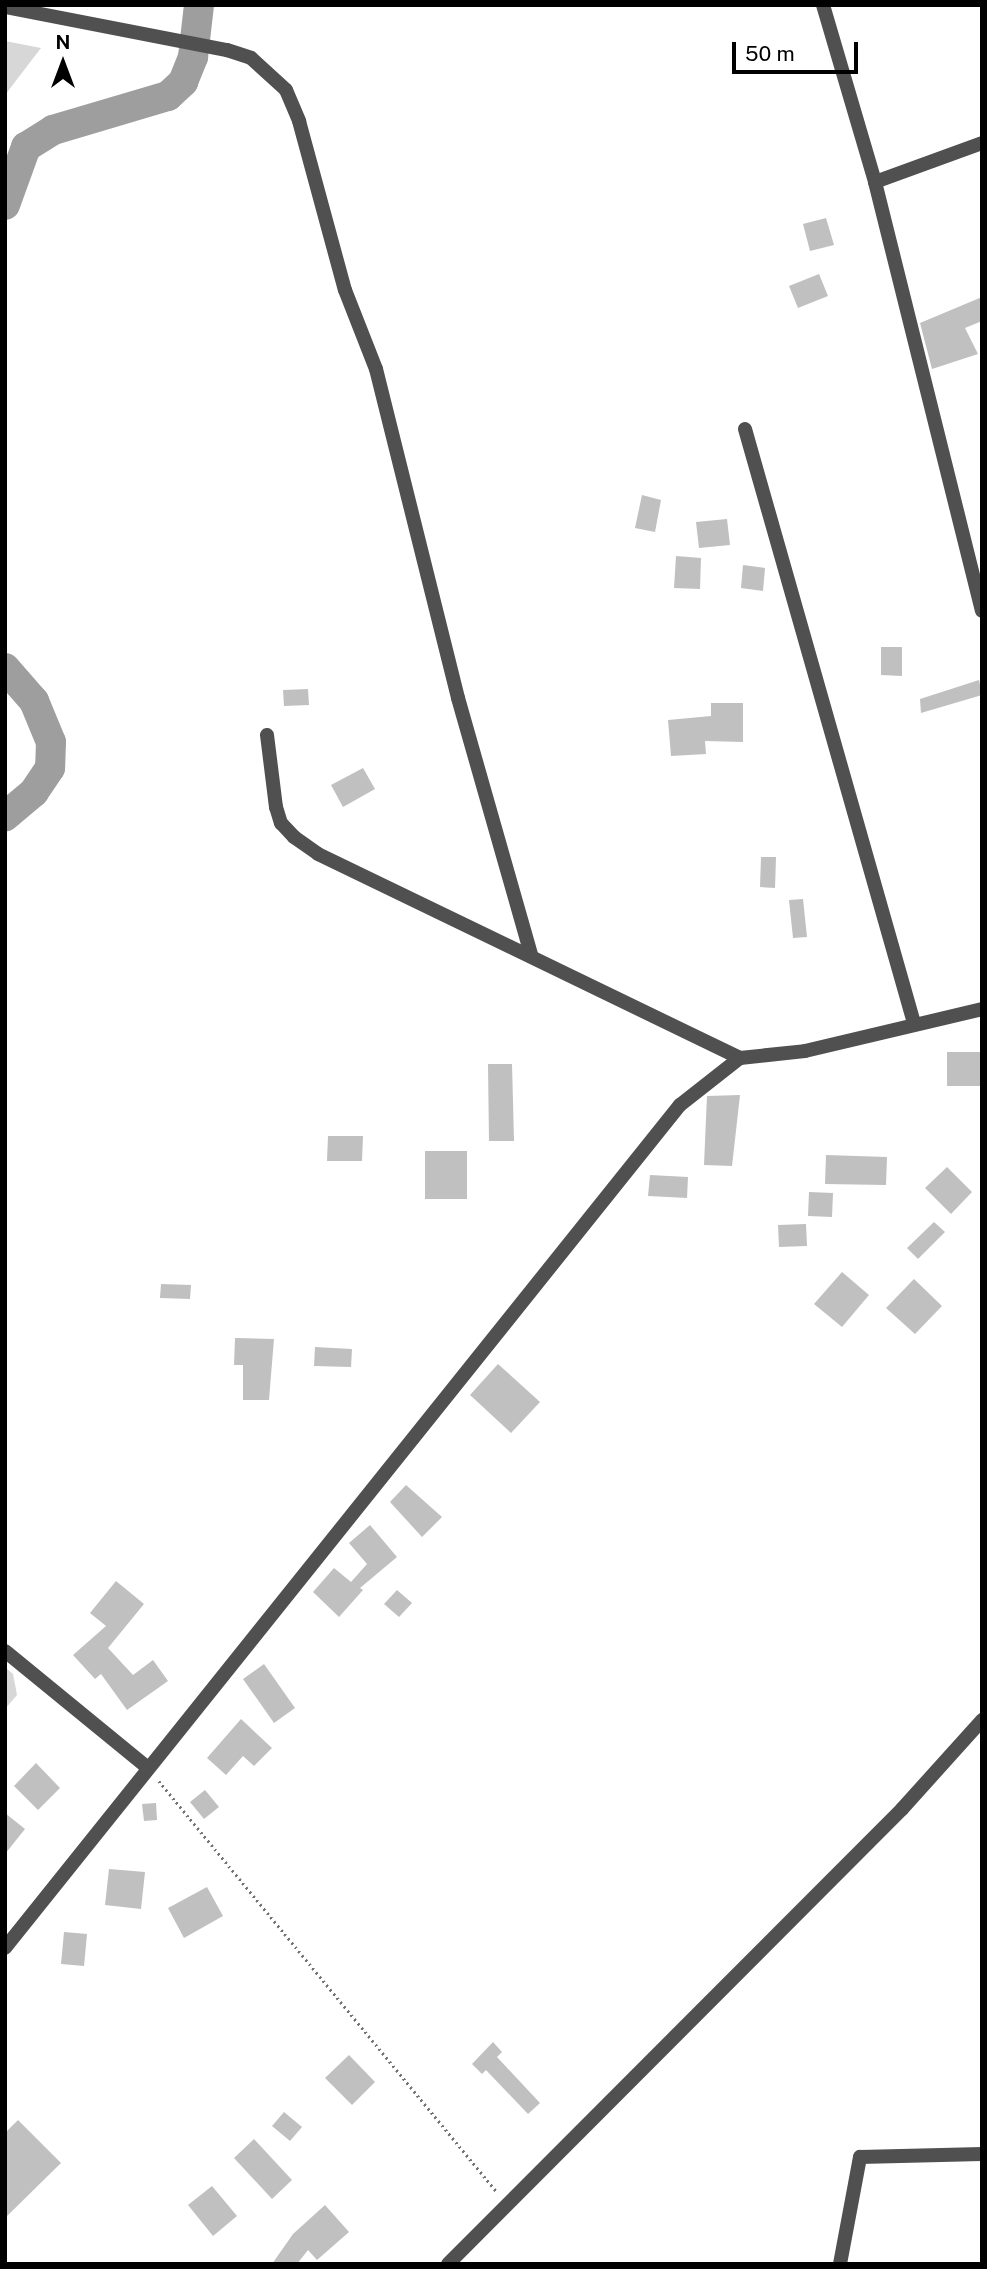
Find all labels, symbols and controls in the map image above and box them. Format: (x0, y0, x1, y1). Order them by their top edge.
north arrow (28, 28, 98, 98)
scale bar (735, 28, 861, 72)
text: N (56, 31, 70, 53)
text: 50 m (745, 41, 795, 66)

